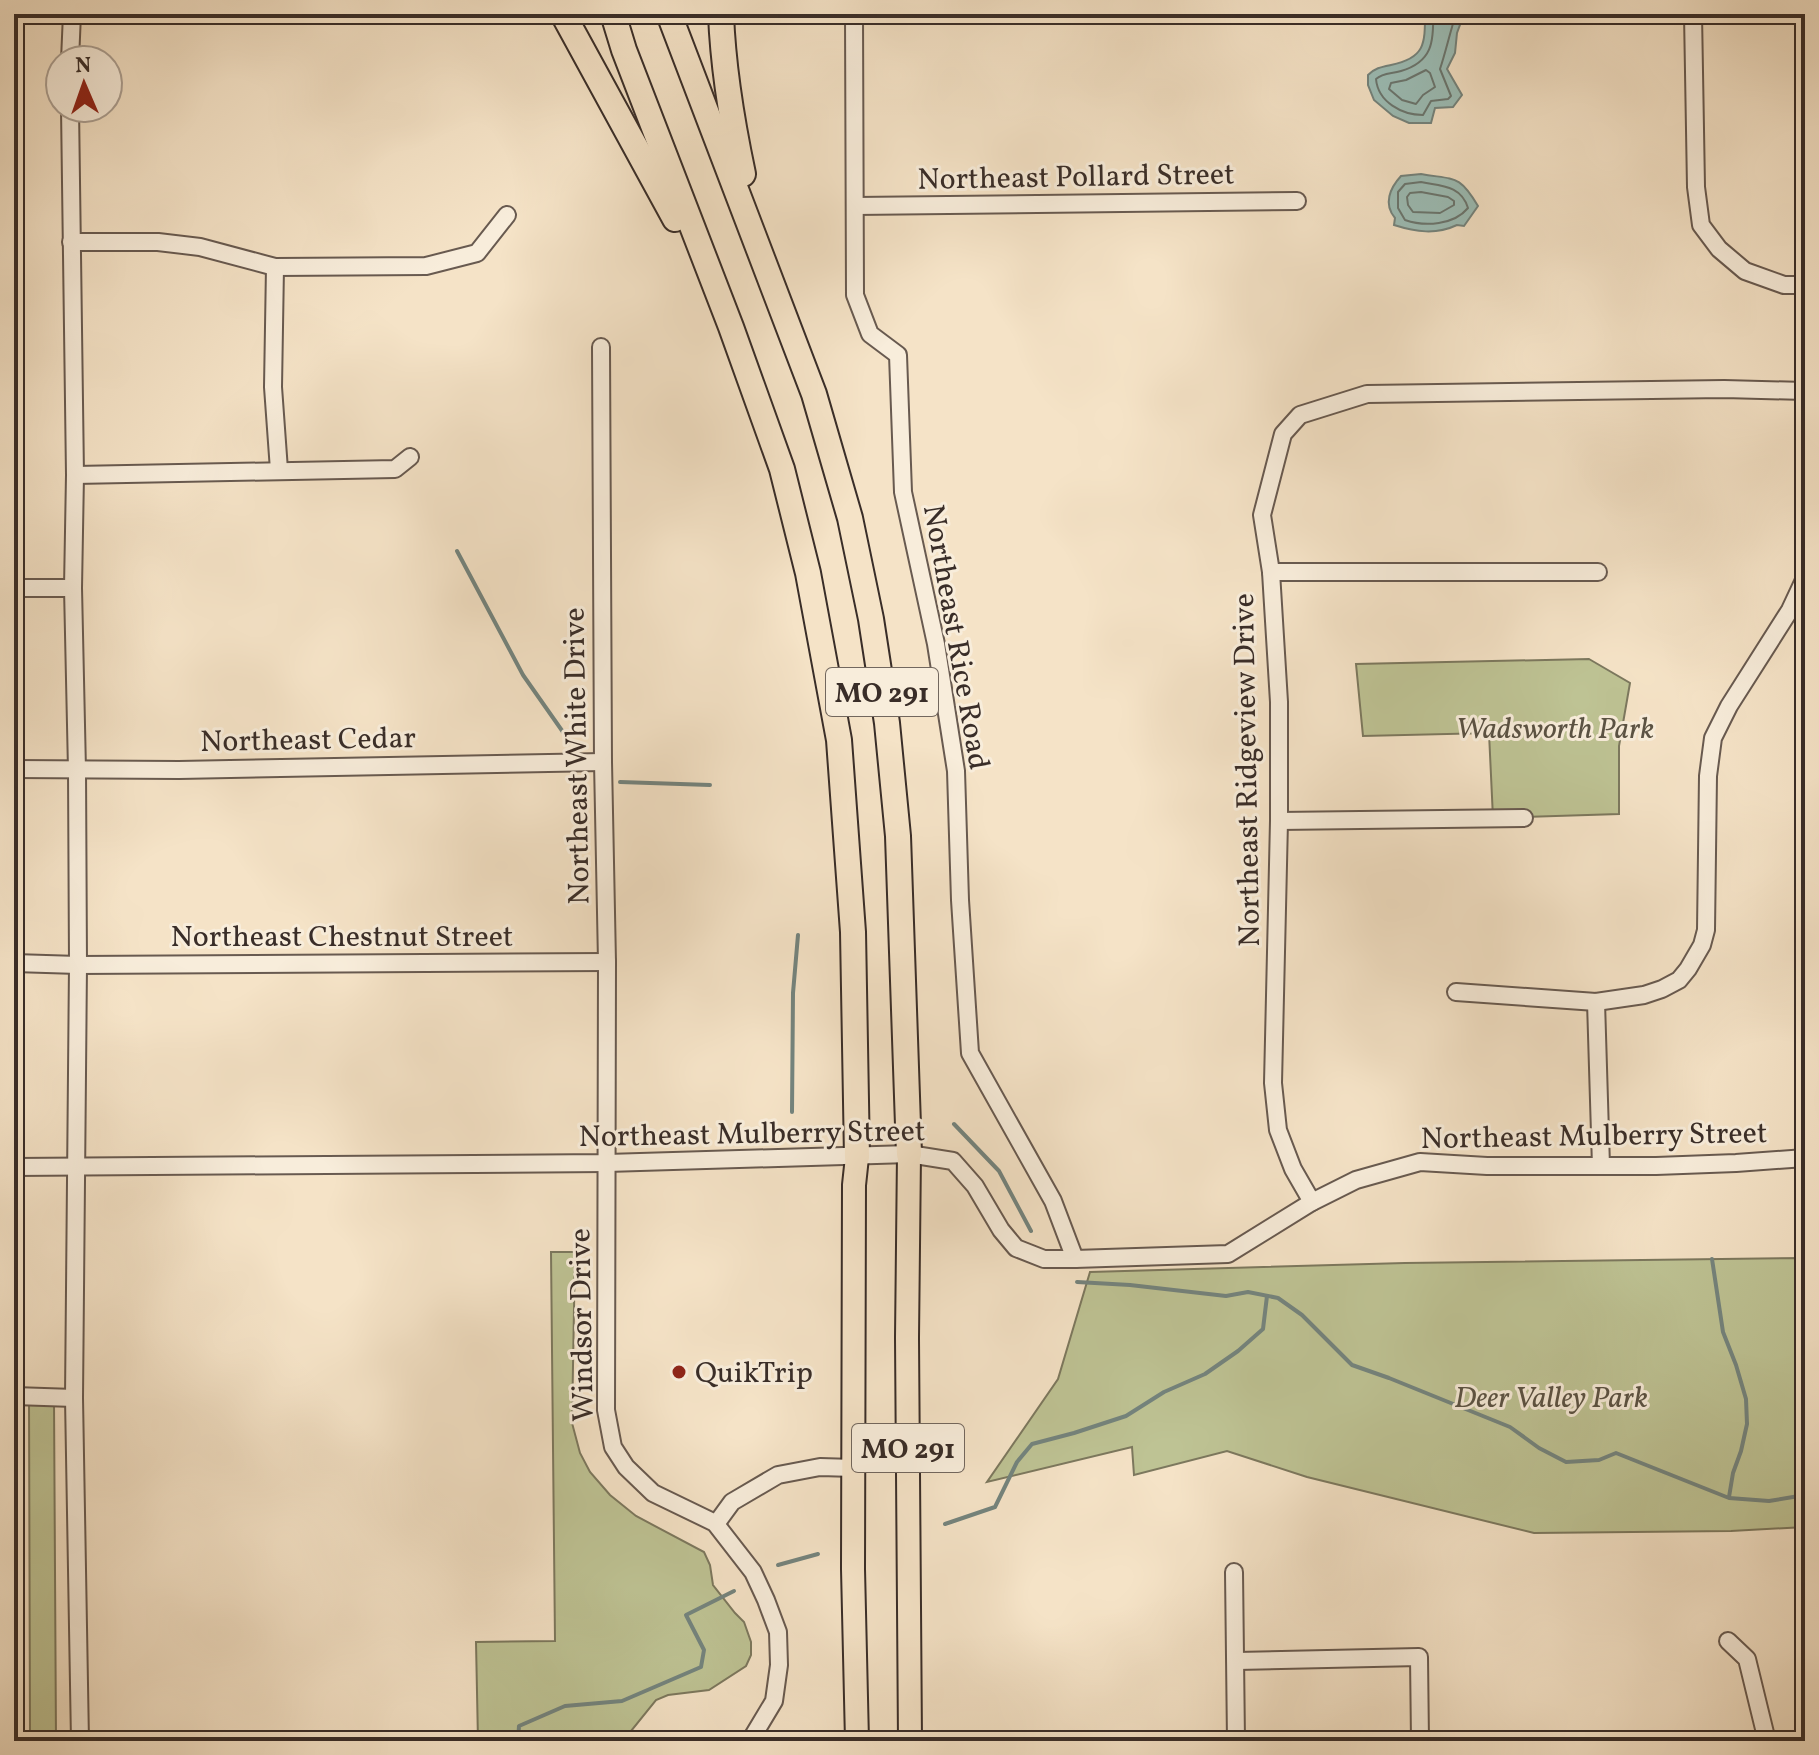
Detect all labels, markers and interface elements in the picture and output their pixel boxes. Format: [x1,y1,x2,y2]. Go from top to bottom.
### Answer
north arrow [44,44,124,124]
text: N [75,51,92,82]
street label: Northeast Pollard Street [917,154,1235,202]
street label: Northeast Rice Road [911,501,999,773]
street label: Northeast Ridgeview Drive [1224,593,1272,947]
street label: Northeast White Drive [554,607,602,905]
road number: MO 291 [826,668,938,716]
park label: Wadsworth Park [1456,709,1654,751]
street label: Northeast Cedar [200,718,416,764]
street label: Northeast Chestnut Street [171,917,513,959]
street label: Northeast Mulberry Street [578,1111,926,1159]
street label: Northeast Mulberry Street [1420,1113,1768,1161]
street label: Windsor Drive [560,1228,606,1422]
place label: QuikTrip [695,1353,813,1395]
marker: QuikTrip [670,1363,688,1381]
park label: Deer Valley Park [1454,1378,1648,1420]
road number: MO 291 [852,1424,964,1472]

